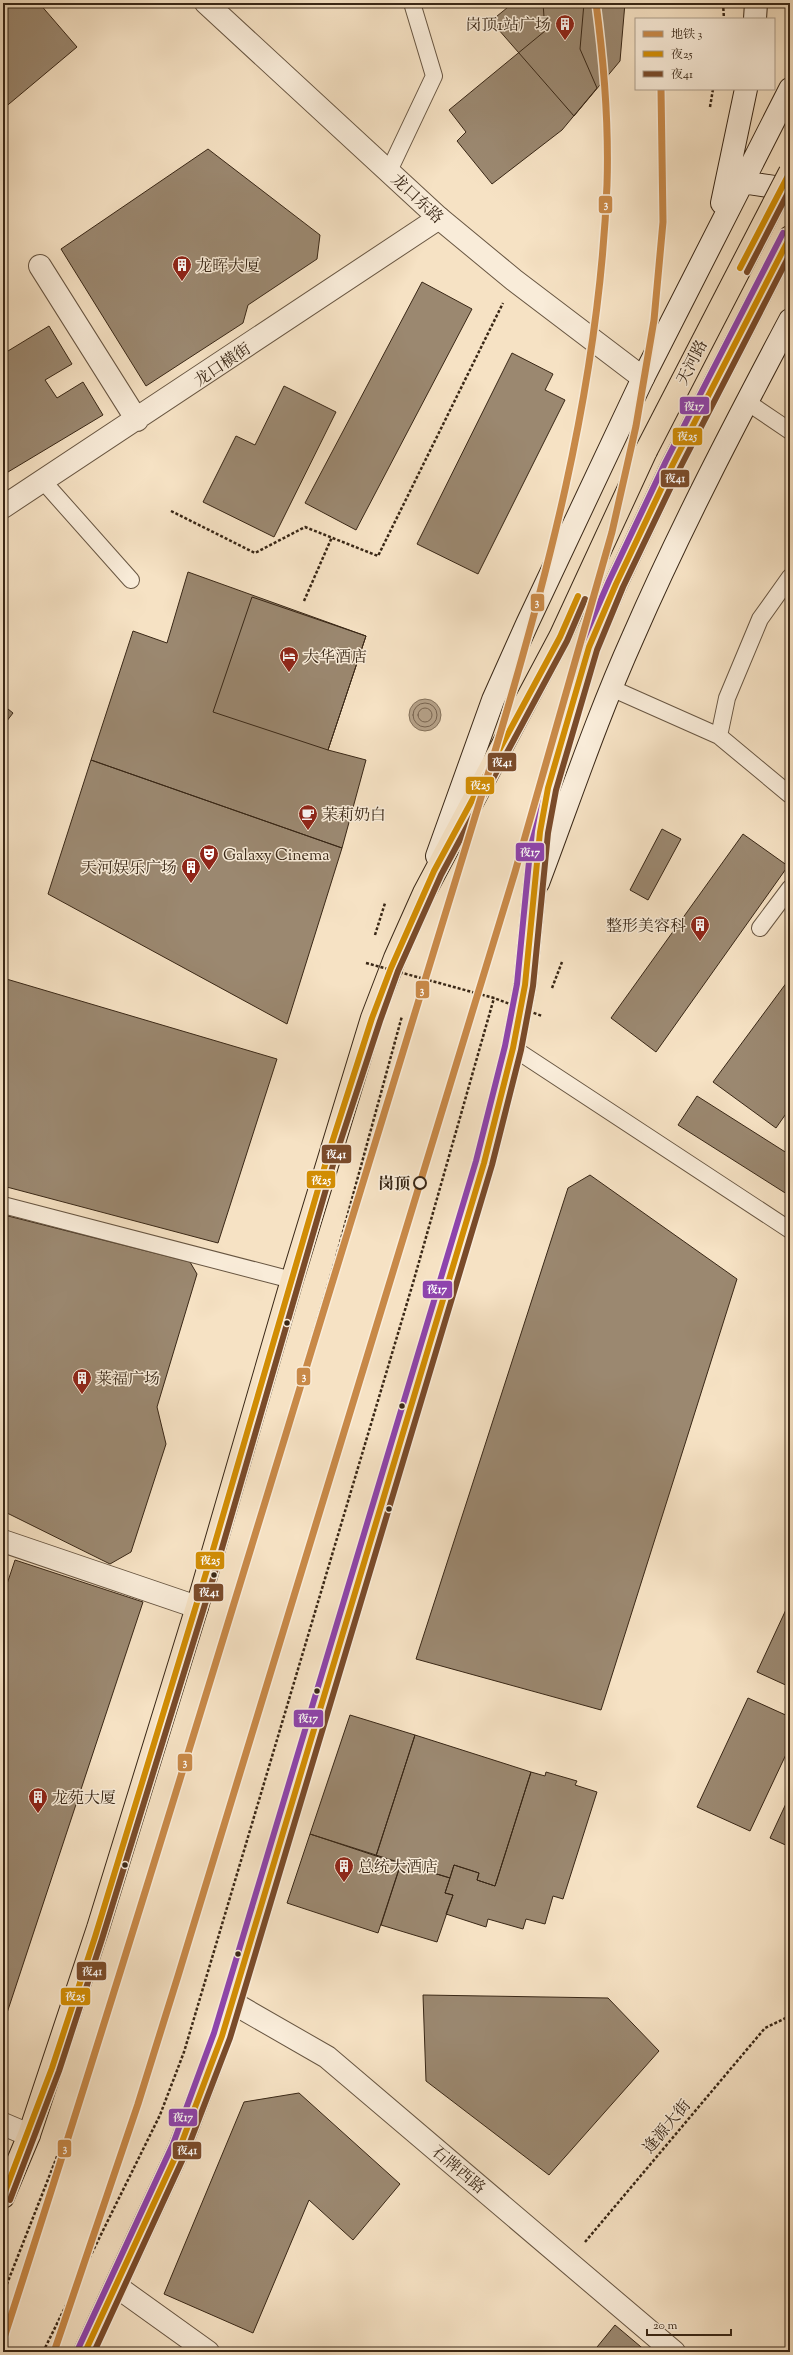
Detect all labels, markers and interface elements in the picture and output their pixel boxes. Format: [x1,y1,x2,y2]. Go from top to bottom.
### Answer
building icon: 岗顶1站广场 [554,13,576,41]
place label: 岗顶1站广场 [466,15,551,38]
legend [635,18,775,90]
text: 地铁 3 [671,26,703,44]
text: 夜25 [671,46,693,64]
text: 夜41 [671,66,693,84]
street label: 龙口东路 [385,170,448,230]
line badge: 3 [598,195,613,214]
text: 3 [604,197,609,213]
building icon: 龙晖大厦 [171,254,193,282]
place label: 龙晖大厦 [196,256,260,279]
street label: 天河路 [672,337,714,390]
street label: 龙口横街 [190,339,256,394]
line badge: 夜17 [679,396,710,415]
text: 夜17 [684,399,705,415]
line badge: 夜25 [672,427,703,446]
text: 夜25 [677,429,697,445]
line badge: 夜41 [660,469,690,488]
text: 夜41 [665,471,685,487]
line badge: 3 [530,593,545,612]
text: 3 [535,595,540,611]
hotel icon: 大华酒店 [278,645,300,673]
place label: 大华酒店 [303,647,367,670]
line badge: 夜41 [487,752,517,772]
text: 夜41 [492,755,512,771]
line badge: 夜25 [465,776,495,795]
text: 夜25 [470,778,490,794]
cafe icon: 茉莉奶白 [297,803,319,831]
place label: 茉莉奶白 [322,805,386,828]
line badge: 夜17 [515,842,545,862]
theatre icon: Galaxy Cinema [198,843,220,871]
place label: Galaxy Cinema [223,845,330,868]
text: 夜17 [520,845,541,861]
building icon: 天河娱乐广场 [180,856,202,884]
place label: 天河娱乐广场 [81,858,177,881]
building icon: 整形美容科 [689,914,711,942]
place label: 整形美容科 [606,916,686,939]
line badge: 3 [415,980,430,999]
text: 3 [420,983,425,999]
line badge: 夜41 [321,1144,352,1164]
text: 夜41 [326,1147,346,1163]
line badge: 夜25 [306,1170,336,1189]
text: 夜25 [311,1173,331,1189]
place label: 岗顶 [378,1174,410,1197]
marker: 岗顶 [413,1176,427,1190]
line badge: 夜17 [422,1280,453,1299]
text: 夜17 [427,1282,448,1298]
unlabelled marker [282,1318,292,1328]
building icon: 莱福广场 [71,1367,93,1395]
line badge: 3 [296,1367,311,1386]
place label: 莱福广场 [96,1369,160,1392]
text: 3 [302,1369,307,1385]
unlabelled marker [397,1401,407,1411]
unlabelled marker [384,1504,394,1514]
line badge: 夜25 [195,1551,225,1570]
text: 夜25 [200,1553,220,1569]
unlabelled marker [209,1570,219,1580]
line badge: 夜41 [193,1583,224,1602]
text: 夜41 [199,1585,219,1601]
unlabelled marker [312,1686,322,1696]
line badge: 夜17 [293,1709,324,1728]
text: 夜17 [298,1711,319,1727]
line badge: 3 [177,1753,193,1772]
text: 3 [183,1755,188,1771]
building icon: 龙苑大厦 [27,1786,49,1814]
place label: 龙苑大厦 [52,1788,116,1811]
building icon: 总统大酒店 [333,1855,355,1883]
place label: 总统大酒店 [358,1857,438,1880]
unlabelled marker [120,1860,130,1870]
unlabelled marker [233,1949,243,1959]
line badge: 夜41 [76,1961,107,1981]
text: 夜41 [82,1964,102,1980]
line badge: 夜25 [60,1987,91,2006]
text: 夜25 [65,1989,85,2005]
street label: 逢源大街 [639,2096,697,2160]
line badge: 夜17 [168,2108,198,2127]
text: 夜17 [173,2110,194,2126]
line badge: 3 [57,2139,72,2158]
text: 3 [63,2141,68,2157]
line badge: 夜41 [172,2141,202,2160]
street label: 石牌西路 [425,2142,489,2200]
text: 夜41 [177,2143,197,2159]
scale bar [647,2311,731,2337]
text: 20 m [653,2317,678,2335]

